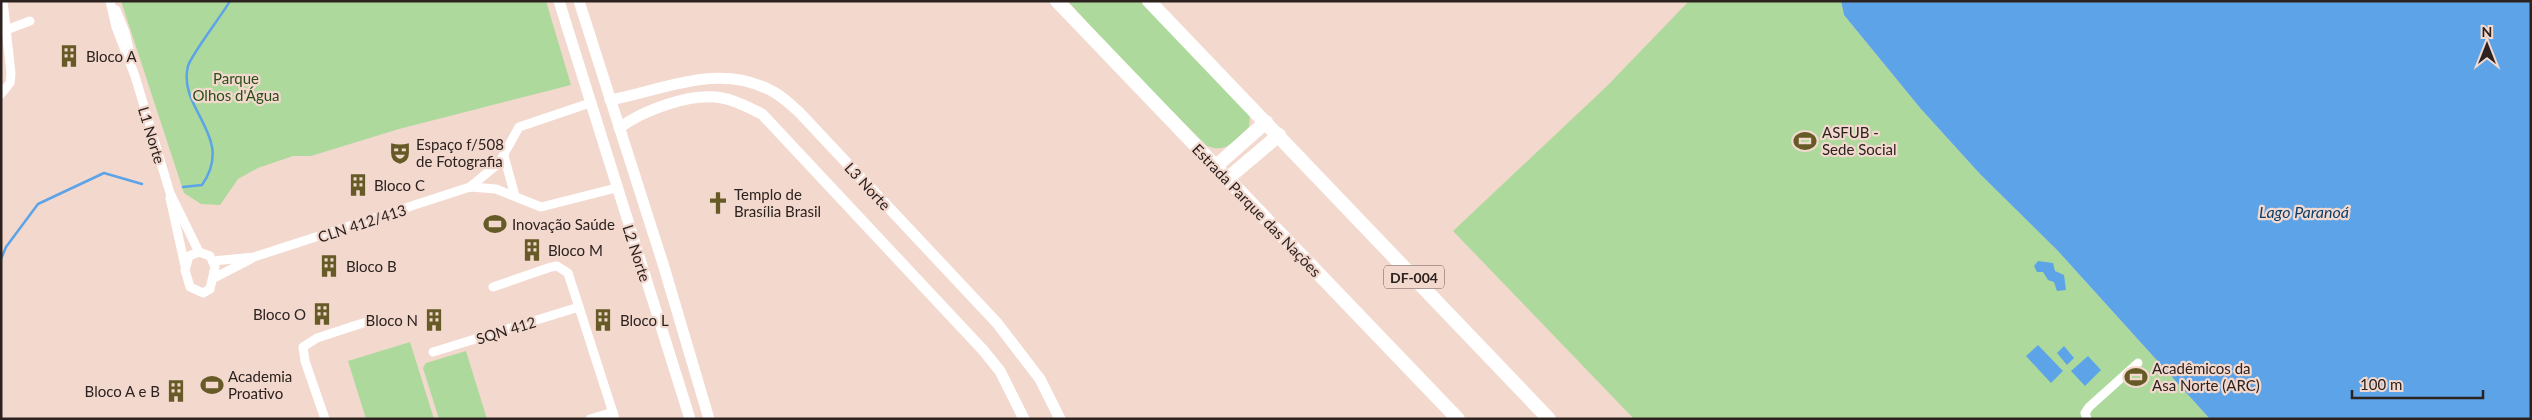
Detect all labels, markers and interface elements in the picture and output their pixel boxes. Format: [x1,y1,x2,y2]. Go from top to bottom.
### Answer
north arrow [2462,20,2512,70]
text: N [2482,23,2492,40]
building icon: Bloco A [56,43,82,69]
place label: Bloco A [86,47,137,65]
park label: Parque Olhos d'Água [193,69,280,104]
street label: L1 Norte [135,104,169,166]
place label: ASFUB - Sede Social [1822,123,1897,158]
sports icon: ASFUB - Sede Social [1792,128,1818,154]
place label: Espaço f/508 de Fotografia [416,135,504,170]
theatre icon: Espaço f/508 de Fotografia [387,140,413,166]
street label: Estrada Parque das Nações [1189,140,1325,280]
street label: L3 Norte [841,158,895,214]
building icon: Bloco C [345,172,371,198]
place label: Bloco C [374,176,425,194]
place label: Templo de Brasília Brasil [734,185,821,220]
church icon: Templo de Brasília Brasil [705,190,731,216]
street label: CLN 412/413 [315,200,409,246]
water label: Lago Paranoá [2259,202,2350,221]
sports icon: Inovação Saúde [482,211,508,237]
place label: Inovação Saúde [512,215,615,233]
street label: L2 Norte [619,222,655,284]
building icon: Bloco M [519,237,545,263]
place label: Bloco M [548,241,603,259]
building icon: Bloco B [316,253,342,279]
place label: Bloco B [346,257,397,275]
road number: DF-004 [1384,266,1444,288]
building icon: Bloco O [309,301,335,327]
place label: Bloco O [253,305,306,323]
building icon: Bloco N [421,307,447,333]
building icon: Bloco L [590,307,616,333]
place label: Bloco N [366,311,418,329]
place label: Bloco L [620,311,669,329]
street label: SQN 412 [474,312,538,348]
place label: Acadêmicos da Asa Norte (ARC) [2152,359,2260,394]
sports icon: Acadêmicos da Asa Norte (ARC) [2123,364,2149,390]
place label: Academia Proativo [228,367,292,402]
scale bar [2352,368,2483,400]
sports icon: Academia Proativo [199,372,225,398]
text: 100 m [2360,375,2402,393]
building icon: Bloco A e B [163,378,189,404]
place label: Bloco A e B [85,382,160,400]

